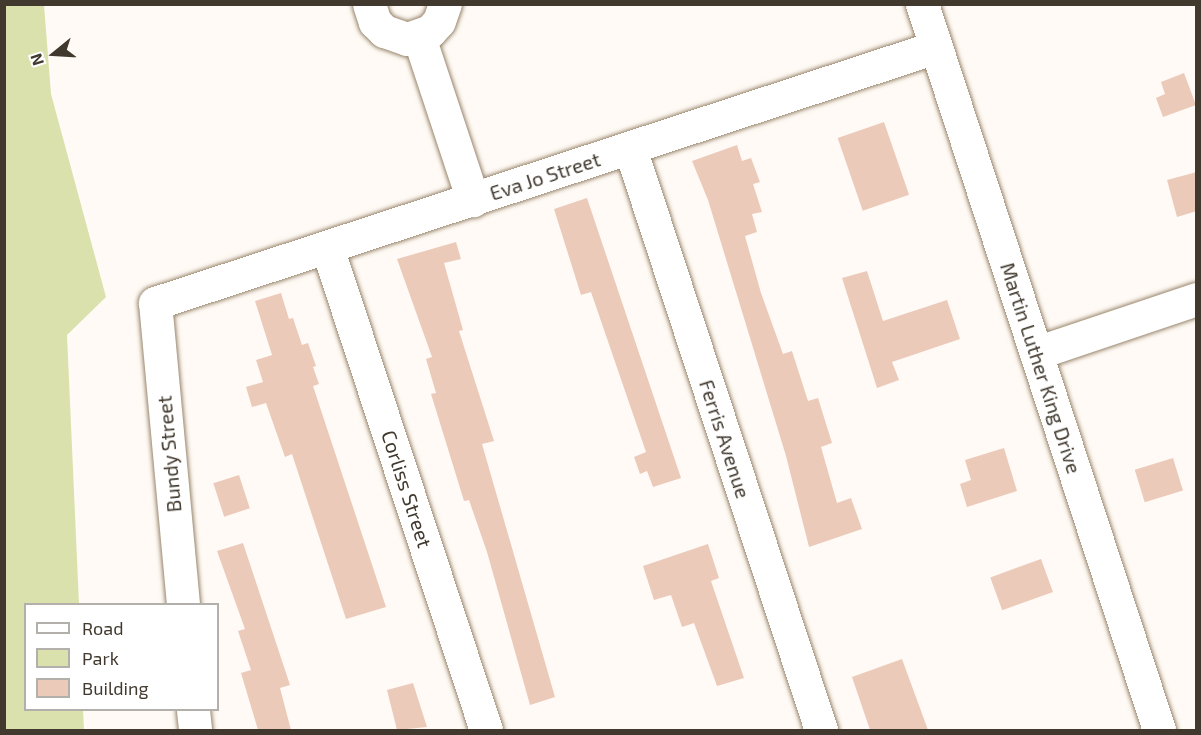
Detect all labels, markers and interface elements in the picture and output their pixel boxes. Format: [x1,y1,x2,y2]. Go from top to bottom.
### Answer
north arrow [24,24,84,84]
text: N [26,51,47,68]
street label: Eva Jo Street [486,147,604,205]
street label: Martin Luther King Drive [995,259,1087,477]
street label: Ferris Avenue [694,376,756,502]
street label: Bundy Street [152,394,186,514]
street label: Corliss Street [377,427,437,551]
legend [24,603,219,711]
text: Road [82,617,123,639]
text: Park [82,647,119,669]
text: Building [82,677,149,699]

